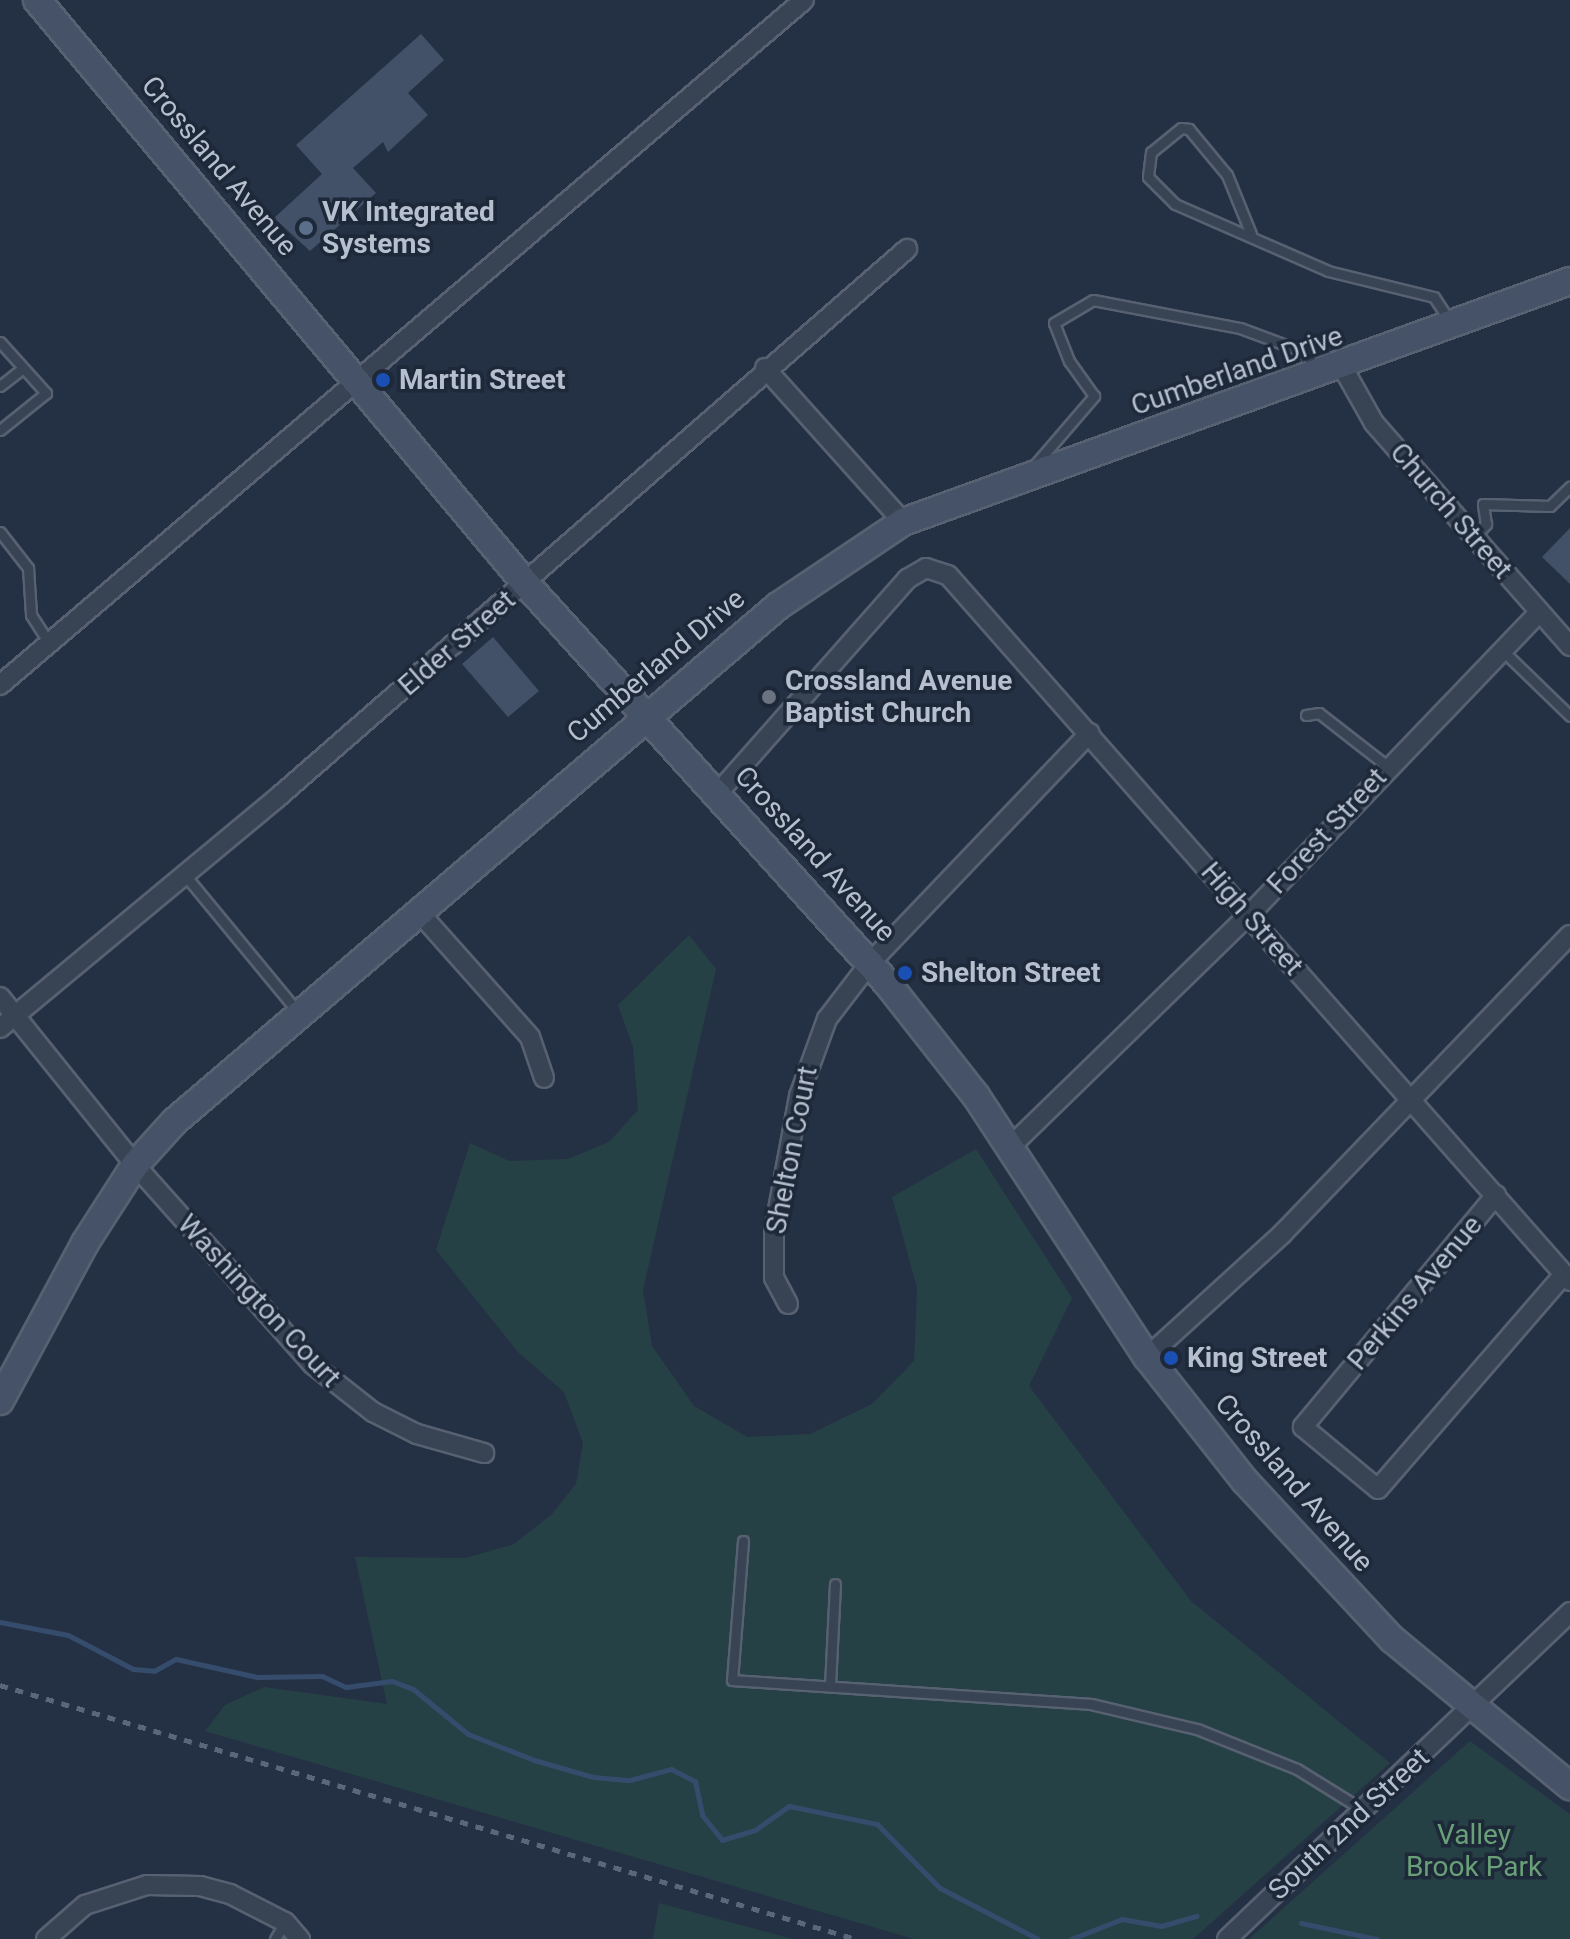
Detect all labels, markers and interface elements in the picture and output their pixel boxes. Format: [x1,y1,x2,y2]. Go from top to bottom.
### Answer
street label: Crossland Avenue [134,69,304,263]
place label: VK Integrated Systems [322,195,495,261]
marker: VK Integrated Systems [297,219,315,237]
street label: Cumberland Drive [1127,319,1347,423]
place label: Martin Street [399,363,565,397]
marker: Martin Street [374,371,392,389]
street label: Church Street [1383,436,1519,586]
street label: Cumberland Drive [560,582,752,750]
street label: Elder Street [392,583,522,703]
place label: Crossland Avenue Baptist Church [785,664,1012,730]
marker: Crossland Avenue Baptist Church [760,688,778,706]
street label: Crossland Avenue [728,759,902,949]
street label: Forest Street [1260,761,1394,901]
street label: High Street [1194,856,1310,982]
place label: Shelton Street [921,956,1100,990]
marker: Shelton Street [896,964,914,982]
street label: Shelton Court [759,1063,825,1237]
street label: Washington Court [170,1208,348,1394]
street label: Perkins Avenue [1341,1209,1489,1377]
place label: King Street [1187,1341,1327,1375]
marker: King Street [1162,1349,1180,1367]
street label: Crossland Avenue [1208,1387,1380,1579]
street label: South 2nd Street [1262,1741,1436,1907]
park label: Valley Brook Park [1406,1818,1542,1884]

